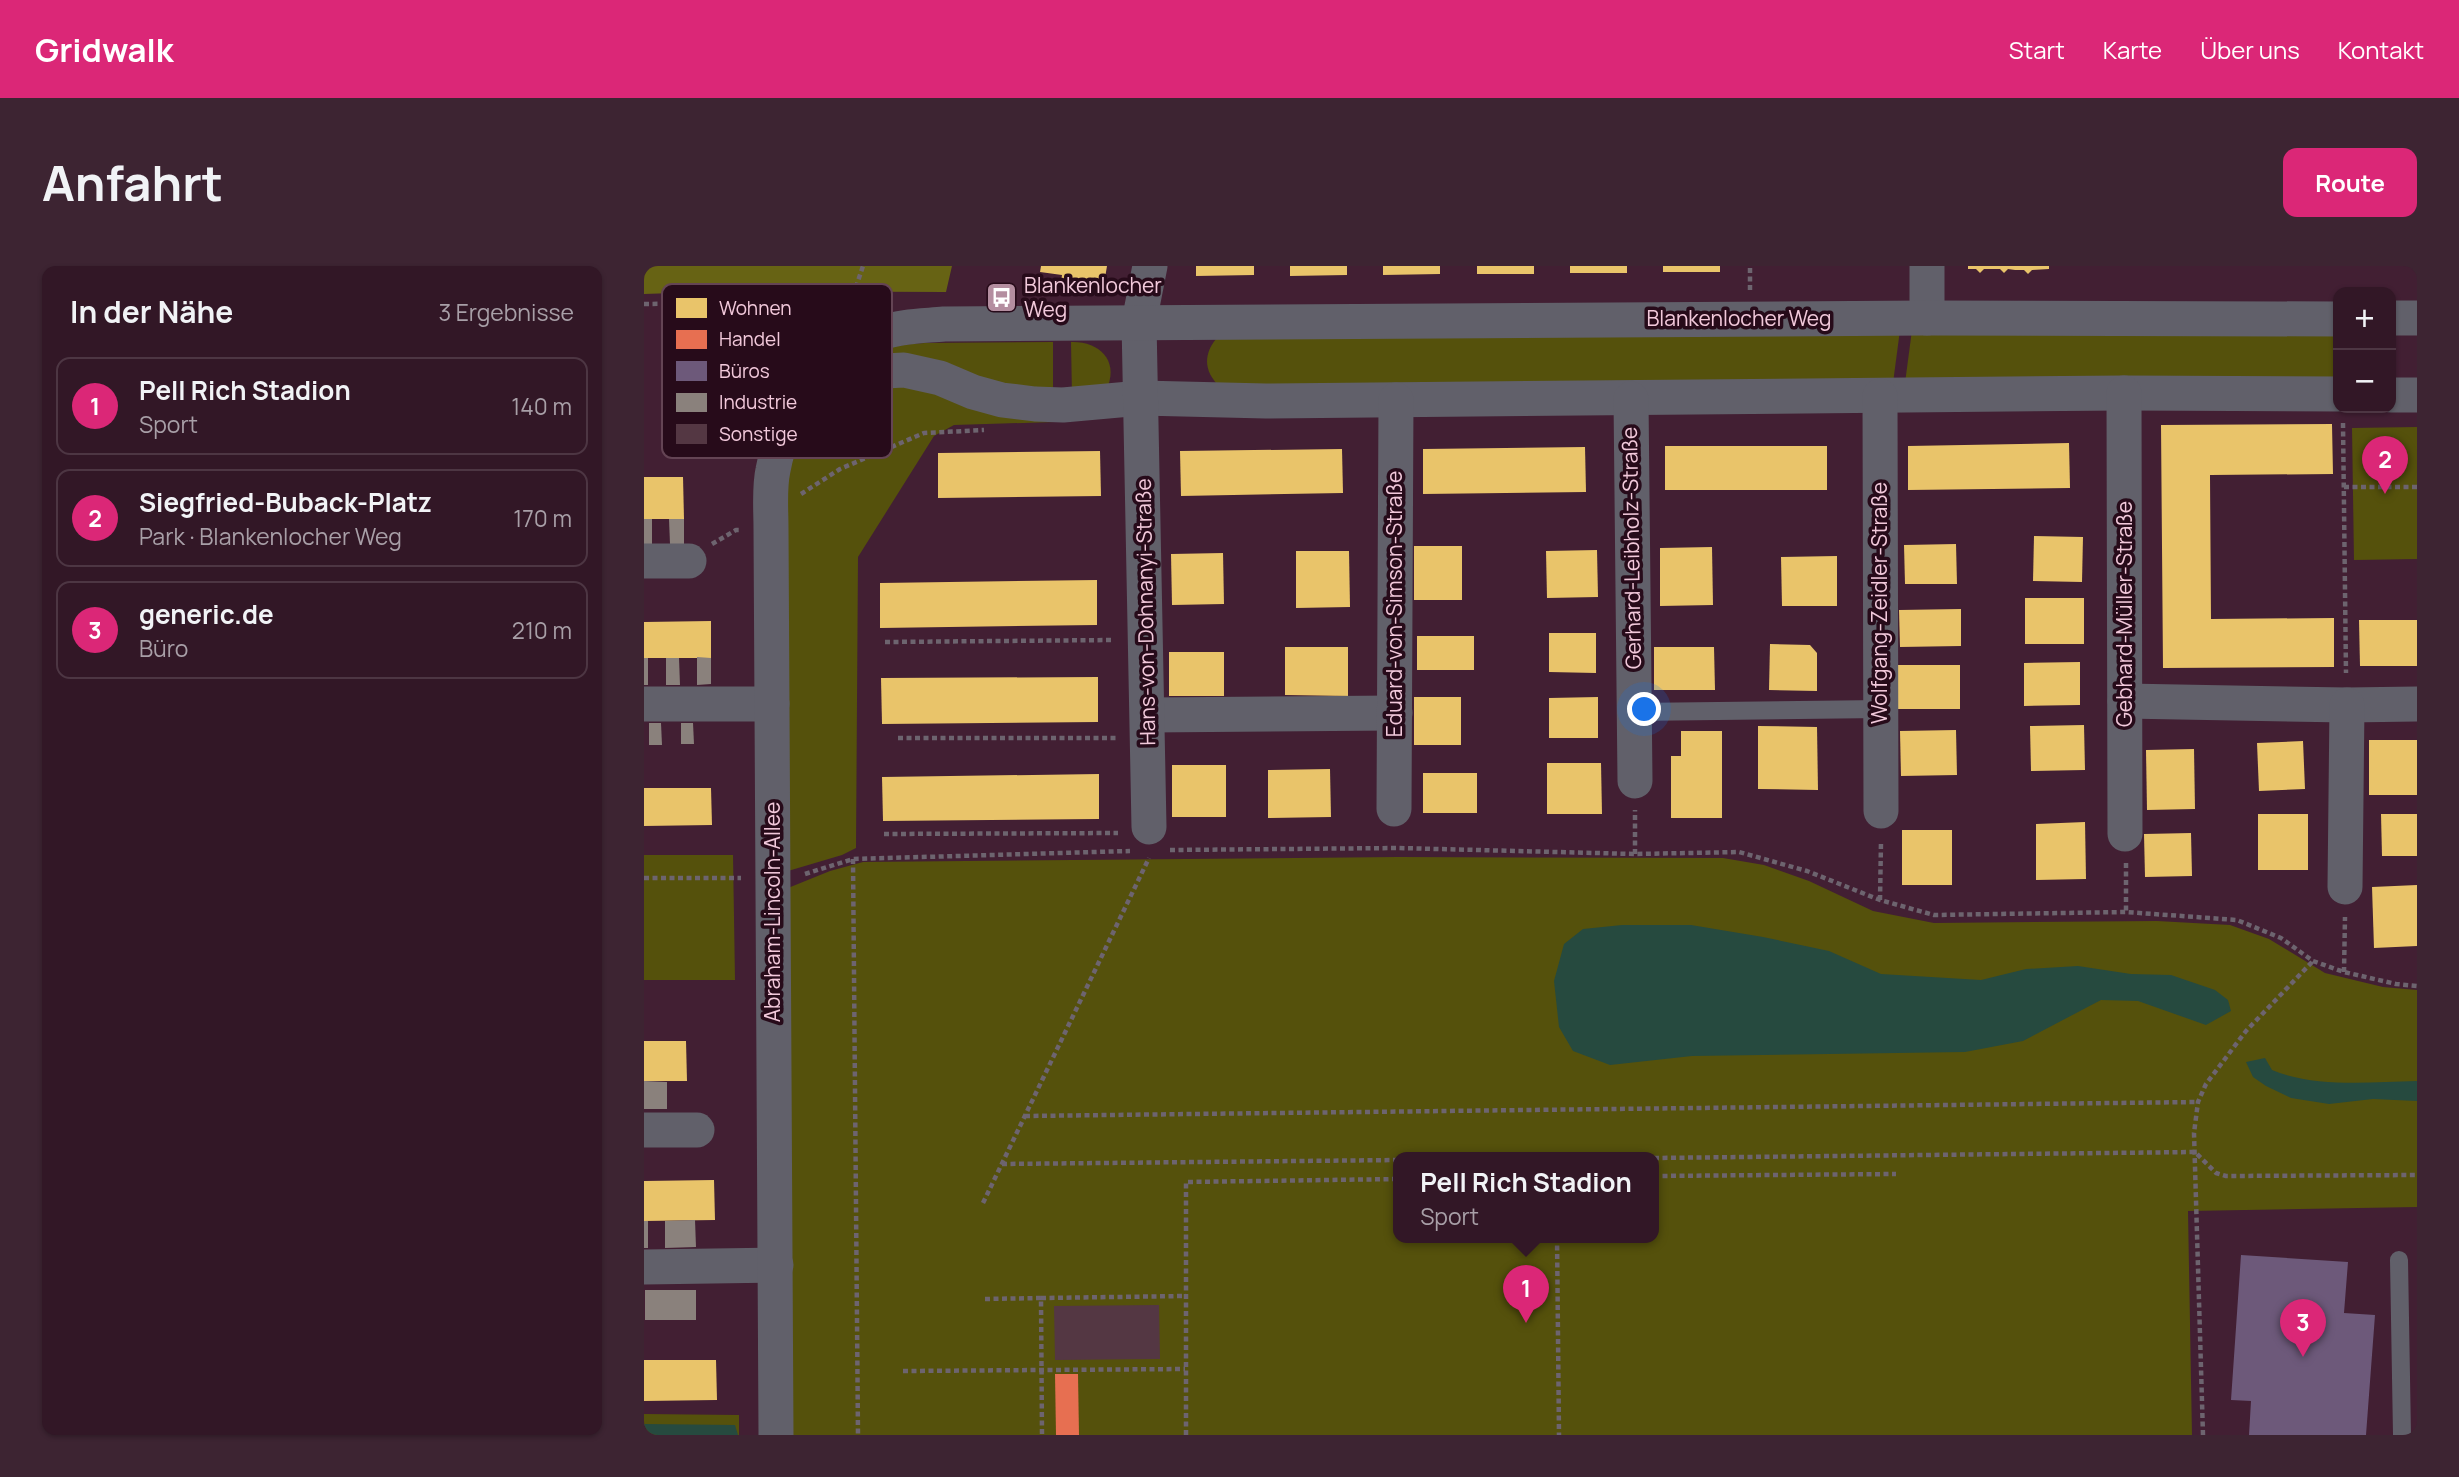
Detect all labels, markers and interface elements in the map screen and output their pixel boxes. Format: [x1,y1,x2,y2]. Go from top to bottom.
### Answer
text: Gridwalk [35,27,173,72]
text: Start [2009,33,2065,66]
text: Karte [2103,33,2162,66]
text: Über uns [2200,33,2300,66]
text: Kontakt [2338,33,2424,66]
button: Route [2283,148,2417,217]
text: Anfahrt [42,149,223,216]
place label: Blankenlocher Weg [1024,271,1162,323]
bus stop icon: Blankenlocher Weg [984,281,1018,315]
legend [662,284,892,458]
map controls [2333,287,2396,413]
button: + [2333,287,2396,350]
text: In der Nähe [70,291,233,332]
text: Wohnen [719,295,792,321]
text: 3 Ergebnisse [438,296,574,328]
street label: Blankenlocher Weg [1646,304,1832,332]
text: Handel [719,326,781,352]
button: − [2333,350,2396,413]
text: Büros [719,358,770,384]
text: Pell Rich Stadion [139,372,351,408]
text: Industrie [719,389,797,415]
text: 1 [90,390,100,422]
text: 140 m [511,390,572,422]
text: Sport [139,408,198,440]
text: Sonstige [719,421,798,447]
street label: Gerhard-Leibholz-Straße [1615,427,1647,669]
pin: 2 [2362,436,2408,494]
street label: Eduard-von-Simson-Straße [1380,471,1408,737]
street label: Hans-von-Dohnanyi-Straße [1129,478,1161,746]
street label: Wolfgang-Zeidler-Straße [1865,482,1893,724]
text: Siegfried-Buback-Platz [139,484,432,520]
street label: Gebhard-Müller-Straße [2110,501,2138,727]
text: 2 [88,502,102,534]
text: 170 m [513,502,572,534]
text: Park · Blankenlocher Weg [139,520,402,552]
text: generic.de [139,596,274,632]
text: 3 [88,614,102,646]
text: 210 m [512,614,572,646]
text: Büro [139,632,188,664]
your location [1627,692,1661,726]
street label: Abraham-Lincoln-Allee [758,802,786,1022]
popup [1393,1152,1659,1243]
text: Pell Rich Stadion [1420,1164,1632,1200]
text: Sport [1420,1200,1479,1232]
pin: 1 [1503,1265,1549,1323]
pin: 3 [2280,1299,2326,1357]

